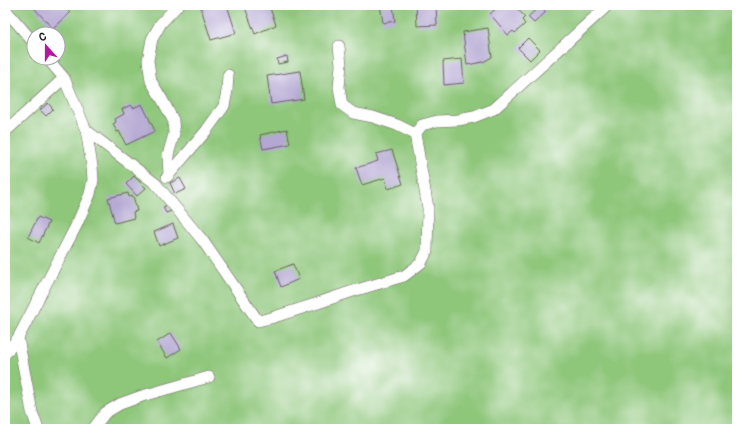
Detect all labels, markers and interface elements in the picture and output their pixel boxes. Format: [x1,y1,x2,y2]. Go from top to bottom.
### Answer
north arrow [26,26,66,66]
text: С [37,30,48,44]

